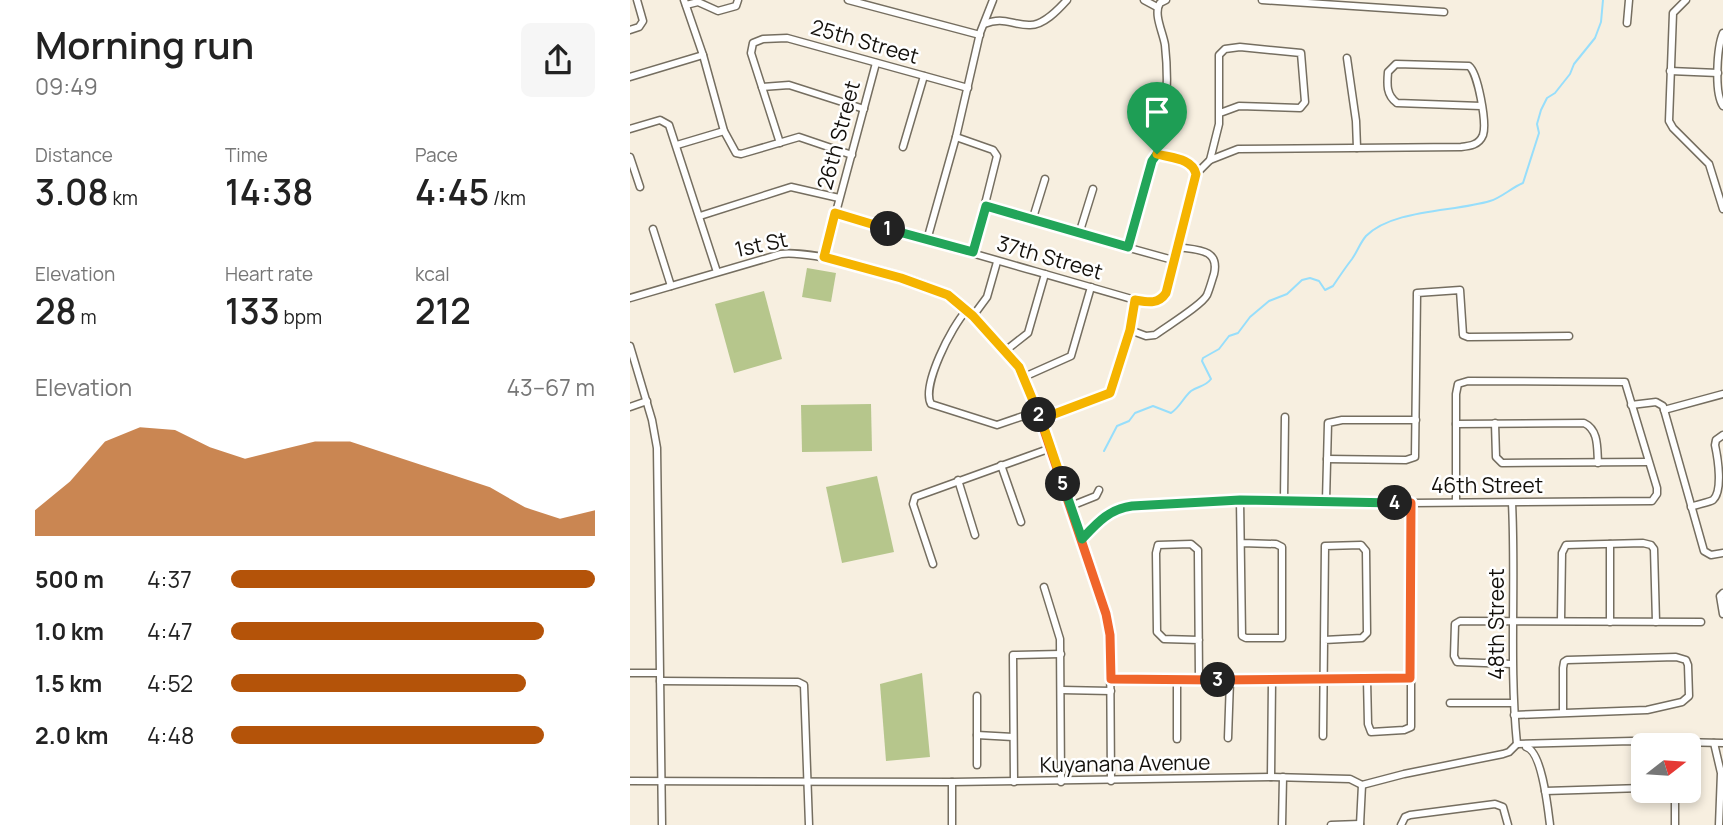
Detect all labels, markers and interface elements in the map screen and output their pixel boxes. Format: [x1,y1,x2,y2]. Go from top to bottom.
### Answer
street label: 25th Street [808,12,922,70]
text: Morning run [35,18,254,70]
button: share [521,23,595,97]
text: 09:49 [35,70,98,102]
street label: 26th Street [810,77,866,193]
pin [1127,82,1187,154]
icon: arrive [1138,93,1176,131]
text: Distance [35,142,113,168]
text: Time [225,142,268,168]
text: Pace [415,142,458,168]
text: 3.08 [35,168,109,216]
text: 14:38 [225,168,313,216]
text: 4:45 [415,168,489,216]
text: km [109,185,138,211]
text: /km [489,185,526,211]
pin: 1 [870,212,906,246]
text: 1 [883,215,892,241]
street label: 1st St [732,225,790,263]
street label: 37th Street [994,229,1106,285]
text: Elevation [35,261,115,287]
text: Heart rate [225,261,313,287]
text: kcal [415,261,450,287]
text: 28 [35,287,77,335]
text: 133 [225,287,280,335]
text: 212 [415,287,471,335]
text: m [77,304,97,330]
text: bpm [280,304,322,330]
text: Elevation [35,371,132,403]
text: 43–67 m [506,371,595,403]
pin: 2 [1022,398,1056,432]
text: 2 [1033,401,1044,427]
pin: 5 [1046,466,1080,502]
text: 5 [1057,470,1068,496]
street label: 46th Street [1431,471,1543,499]
pin: 4 [1378,486,1412,520]
text: 4 [1389,489,1400,515]
text: 500 m [35,563,104,595]
text: 4:37 [147,563,192,595]
street label: 48th Street [1482,568,1510,680]
text: 1.0 km [35,615,104,647]
text: 4:47 [147,615,193,647]
pin: 3 [1200,662,1236,698]
text: 3 [1212,666,1223,692]
text: 1.5 km [35,667,102,699]
text: 4:52 [147,667,193,699]
text: 2.0 km [35,719,108,751]
text: 4:48 [147,719,194,751]
north arrow [1631,733,1701,803]
map controls [1631,733,1701,803]
street label: Kuyanana Avenue [1039,748,1211,778]

